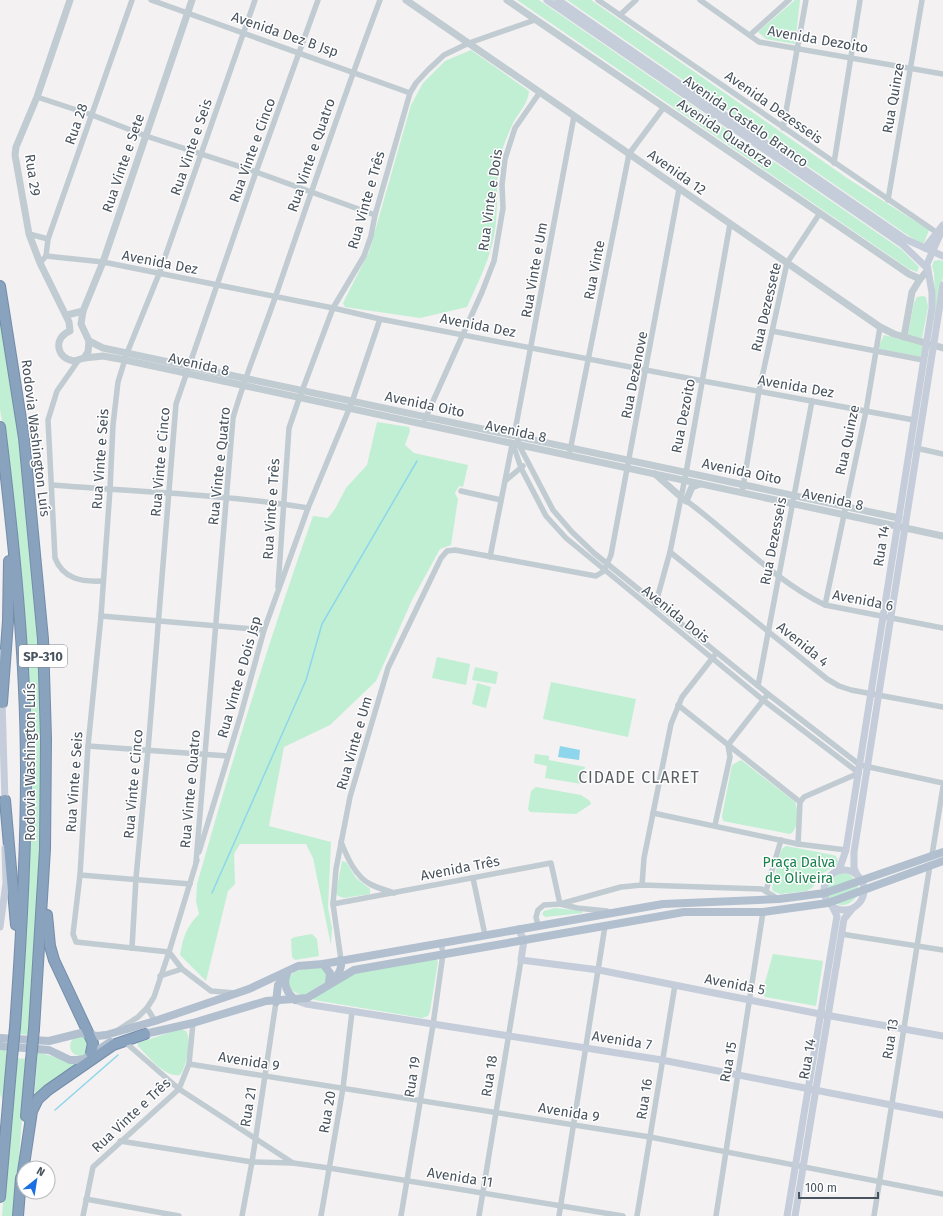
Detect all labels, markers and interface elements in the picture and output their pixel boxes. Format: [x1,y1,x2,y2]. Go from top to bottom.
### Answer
street label: Avenida Dez B Jsp [229,8,341,61]
street label: Avenida Dezoito [766,22,870,57]
street label: Rua Quinze [879,61,908,135]
street label: Avenida Dezesseis [721,67,826,148]
street label: Avenida Castelo Branco [680,72,811,171]
street label: Avenida Quatorze [674,95,776,172]
street label: Rua Vinte e Seis [167,96,216,198]
street label: Rua Vinte e Cinco [226,96,279,205]
street label: Rua Vinte e Quatro [284,96,339,214]
street label: Rua 28 [62,101,92,147]
street label: Rua Vinte e Sete [99,112,148,215]
street label: Avenida 12 [644,146,709,199]
street label: Rua Vinte e Dois [475,147,506,252]
street label: Rua Vinte e Três [344,149,389,251]
street label: Rua 29 [21,153,44,197]
street label: Rua Vinte e Um [518,221,551,319]
street label: Rua Vinte [580,239,609,301]
street label: Avenida Dez [120,247,199,278]
street label: Rua Dezessete [748,261,785,353]
street label: Avenida Dez [438,310,517,341]
street label: Rua Dezenove [618,330,651,420]
street label: Avenida 8 [167,349,231,380]
street label: Rodovia Washington Luís [17,359,54,518]
street label: Avenida Dez [757,371,835,402]
street label: Rua Dezoito [668,377,699,455]
street label: Avenida Oito [384,388,466,421]
street label: Rua Quinze [832,403,863,477]
street label: Rua Vinte e Quatro [205,406,234,526]
street label: Rua Vinte e Cinco [147,407,174,518]
street label: Rua Vinte e Seis [88,408,113,510]
street label: Avenida 8 [484,417,548,446]
street label: Avenida Oito [701,455,783,488]
street label: Rua Vinte e Três [259,457,284,560]
street label: Avenida 8 [801,485,865,514]
street label: Rua Dezesseis [757,495,790,586]
street label: Rua 14 [870,524,893,568]
street label: Avenida Dois [638,582,713,647]
street label: Avenida 6 [831,586,895,615]
street label: Rua Vinte e Dois Jsp [214,614,265,740]
street label: Avenida 4 [773,618,832,671]
road number: SP-310 [19,645,67,667]
street label: Rodovia Washington Luís [22,682,39,841]
street label: Rua Vinte e Um [333,694,376,792]
street label: Rua Vinte e Cinco [120,729,147,840]
street label: Rua Vinte e Quatro [177,729,204,849]
street label: Rua Vinte e Seis [62,731,87,833]
district label: CIDADE CLARET [578,768,700,787]
street label: Avenida Três [419,852,502,884]
park label: Praça Dalva de Oliveira [763,854,835,887]
street label: Avenida 5 [703,970,767,999]
street label: Rua 13 [879,1017,902,1061]
street label: Avenida 7 [591,1027,653,1054]
street label: Rua 14 [796,1037,820,1081]
street label: Rua 15 [717,1040,740,1084]
street label: Avenida 9 [217,1048,281,1075]
street label: Rua 18 [478,1054,501,1098]
street label: Rua 19 [401,1055,424,1099]
street label: Rua Vinte e Três [88,1074,175,1156]
street label: Rua 16 [633,1077,656,1121]
street label: Rua 21 [237,1086,260,1128]
street label: Rua 20 [315,1089,340,1135]
street label: Avenida 9 [537,1099,601,1126]
north arrow [16,1160,56,1200]
text: N [34,1164,47,1179]
street label: Avenida 11 [426,1164,494,1191]
scale bar [799,1174,878,1200]
text: 100 m [805,1181,837,1195]

